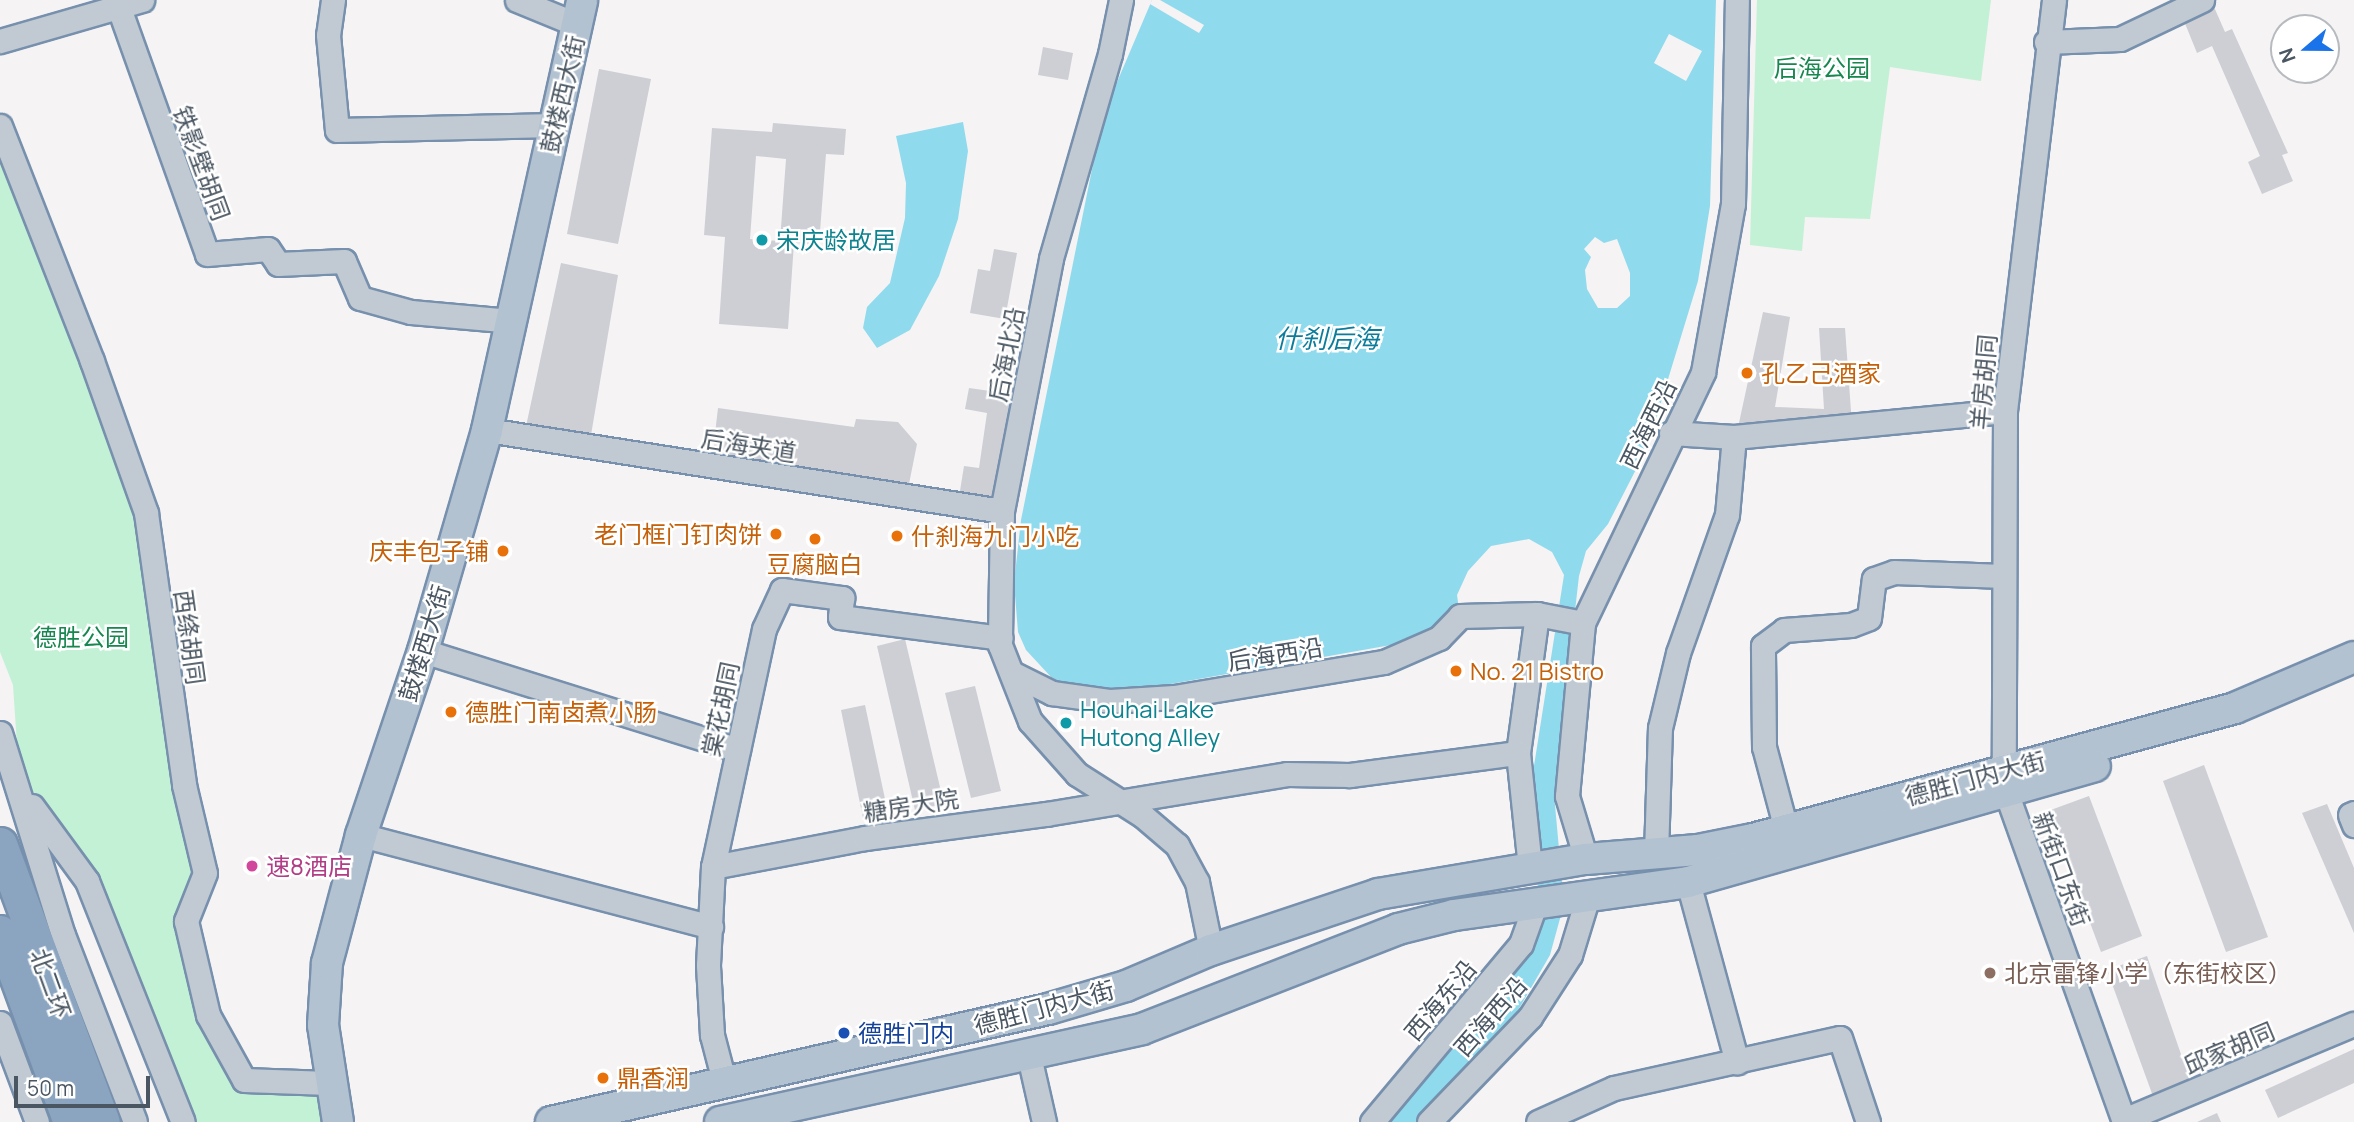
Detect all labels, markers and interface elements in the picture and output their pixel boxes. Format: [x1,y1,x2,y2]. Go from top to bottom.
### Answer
north arrow [2270,14,2340,84]
street label: 鼓楼西大街 [534,32,590,156]
text: N [2273,45,2302,66]
park label: 后海公园 [1774,54,1870,82]
street label: 铁影壁胡同 [168,102,236,224]
place label: 宋庆龄故居 [776,226,896,254]
marker: 宋庆龄故居 [754,232,770,248]
street label: 后海北沿 [983,304,1029,404]
water label: 什刹后海 [1275,323,1379,355]
street label: 羊房胡同 [1964,333,2002,431]
place label: 孔乙己酒家 [1761,359,1881,387]
marker: 孔乙己酒家 [1739,365,1755,381]
street label: 西海西沿 [1614,375,1682,473]
street label: 后海夹道 [699,423,799,467]
place label: 老门框门钉肉饼 [594,520,762,548]
place label: 什刹海九门小吃 [911,522,1079,550]
marker: 老门框门钉肉饼 [768,526,784,542]
marker: 什刹海九门小吃 [889,528,905,544]
marker: 豆腐脑白 [807,531,823,547]
place label: 庆丰包子铺 [369,537,489,565]
marker: 庆丰包子铺 [495,543,511,559]
place label: 豆腐脑白 [767,550,863,578]
street label: 鼓楼西大街 [393,581,455,705]
street label: 西绦胡同 [169,587,211,687]
park label: 德胜公园 [33,623,129,651]
street label: 后海西沿 [1225,632,1325,676]
place label: No. 21 Bistro [1470,657,1604,685]
street label: 棠花胡同 [696,659,744,759]
marker: No. 21 Bistro [1448,663,1464,679]
place label: Houhai Lake Hutong Alley [1080,695,1220,751]
place label: 德胜门南卤煮小肠 [465,698,657,726]
marker: 德胜门南卤煮小肠 [443,704,459,720]
marker: Houhai Lake Hutong Alley [1058,715,1074,731]
street label: 德胜门内大街 [1902,745,2048,811]
street label: 糖房大院 [861,783,961,827]
street label: 新街口东街 [2028,808,2096,930]
place label: 速8酒店 [266,852,352,880]
marker: 速8酒店 [244,858,260,874]
street label: 北二环 [25,944,77,1022]
street label: 西海东沿 [1398,954,1482,1046]
place label: 北京雷锋小学（东街校区） [2004,959,2292,987]
marker: 北京雷锋小学（东街校区） [1982,965,1998,981]
street label: 西海西沿 [1448,970,1532,1062]
street label: 德胜门内大街 [971,974,1117,1040]
street label: 邱家胡同 [2179,1016,2279,1080]
place label: 德胜门内 [858,1019,954,1047]
marker: 德胜门内 [836,1025,852,1041]
scale bar [18,1062,154,1106]
place label: 鼎香润 [617,1064,689,1092]
marker: 鼎香润 [595,1070,611,1086]
text: 50 m [27,1074,74,1102]

